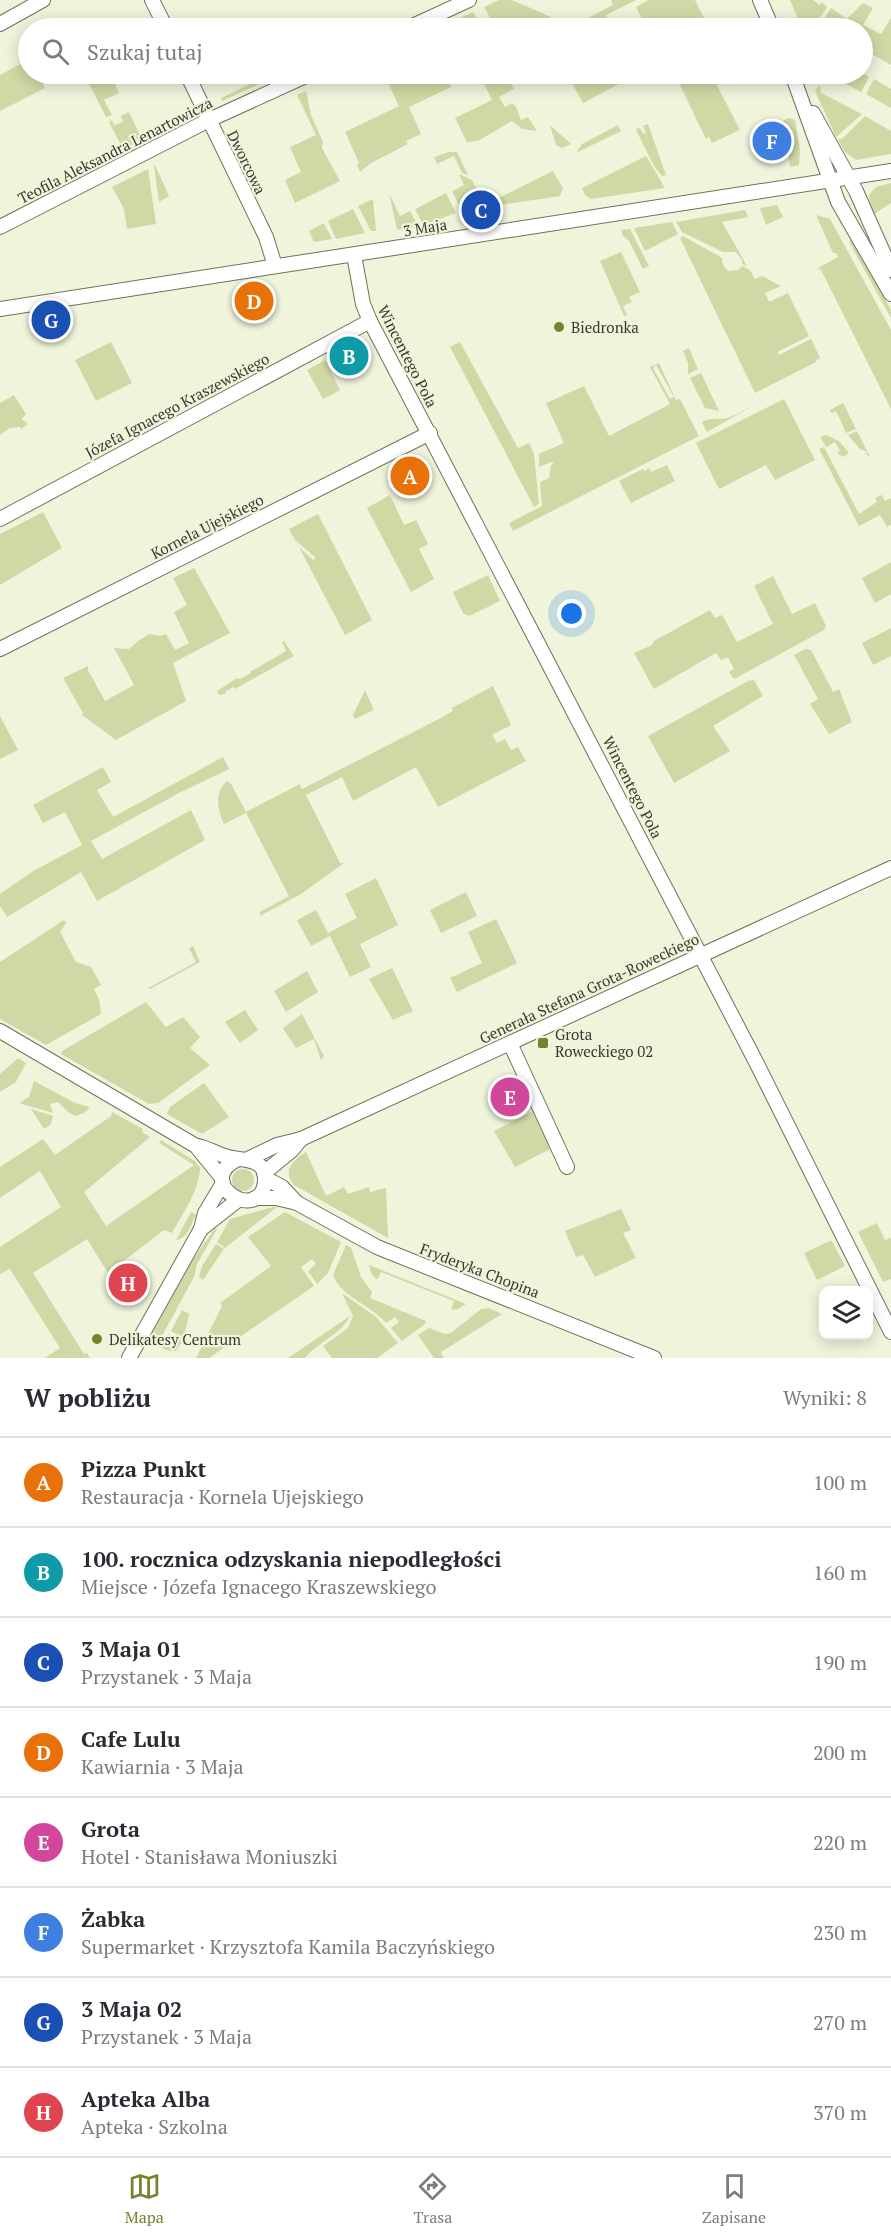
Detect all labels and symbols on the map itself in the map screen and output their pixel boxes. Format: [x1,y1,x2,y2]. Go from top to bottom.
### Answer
street label: Teofila Aleksandra Lenartowicza [14,92,216,208]
pin: F [752,118,792,164]
street label: Dworcowa [223,127,271,198]
pin: C [462,188,500,232]
street label: 3 Maja [402,214,449,240]
pin: D [234,278,274,324]
pin: G [32,298,70,342]
street label: Wincentego Pola [374,301,443,411]
place label: Biedronka [571,317,639,337]
marker: Biedronka [552,320,566,334]
pin: B [330,334,368,378]
street label: Józefa Ignacego Kraszewskiego [82,348,272,462]
pin: A [390,454,430,498]
street label: Kornela Ujejskiego [147,489,267,563]
your location [557,599,586,628]
street label: Wincentego Pola [599,732,668,842]
street label: Generała Stefana Grota-Roweckiego [476,928,702,1048]
place label: Grota Roweckiego 02 [555,1024,653,1061]
marker: Grota Roweckiego 02 [536,1036,550,1050]
pin: E [490,1074,530,1120]
street label: Fryderyka Chopina [417,1238,543,1302]
pin: H [108,1260,148,1306]
place label: Delikatesy Centrum [109,1329,241,1349]
marker: Delikatesy Centrum [90,1332,104,1346]

